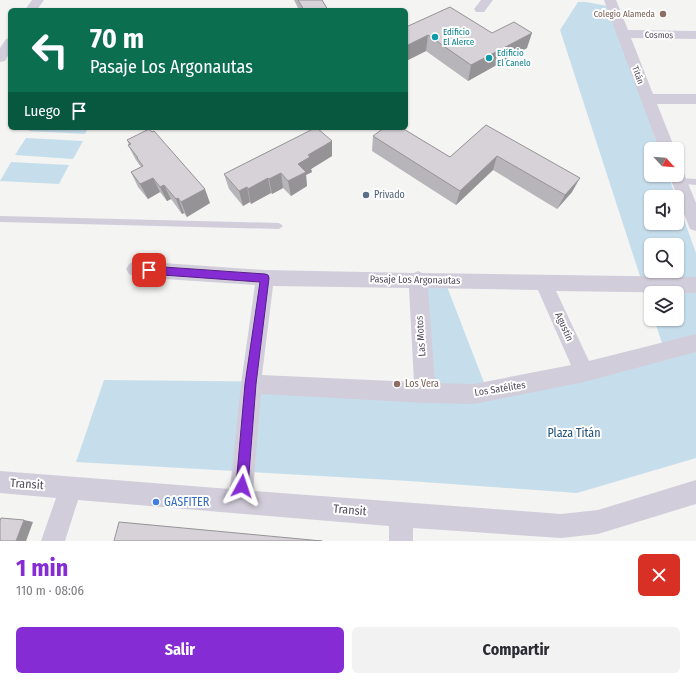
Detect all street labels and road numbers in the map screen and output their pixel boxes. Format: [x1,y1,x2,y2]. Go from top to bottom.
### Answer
street label: Cosmos [645,30,673,40]
street label: Titán [630,65,646,86]
street label: Pasaje Los Argonautas [370,273,460,287]
street label: Agustín [552,310,577,343]
street label: Las Motos [414,315,428,357]
street label: Los Satélites [474,379,526,399]
street label: Transit [10,476,44,492]
street label: Transit [333,502,367,518]

